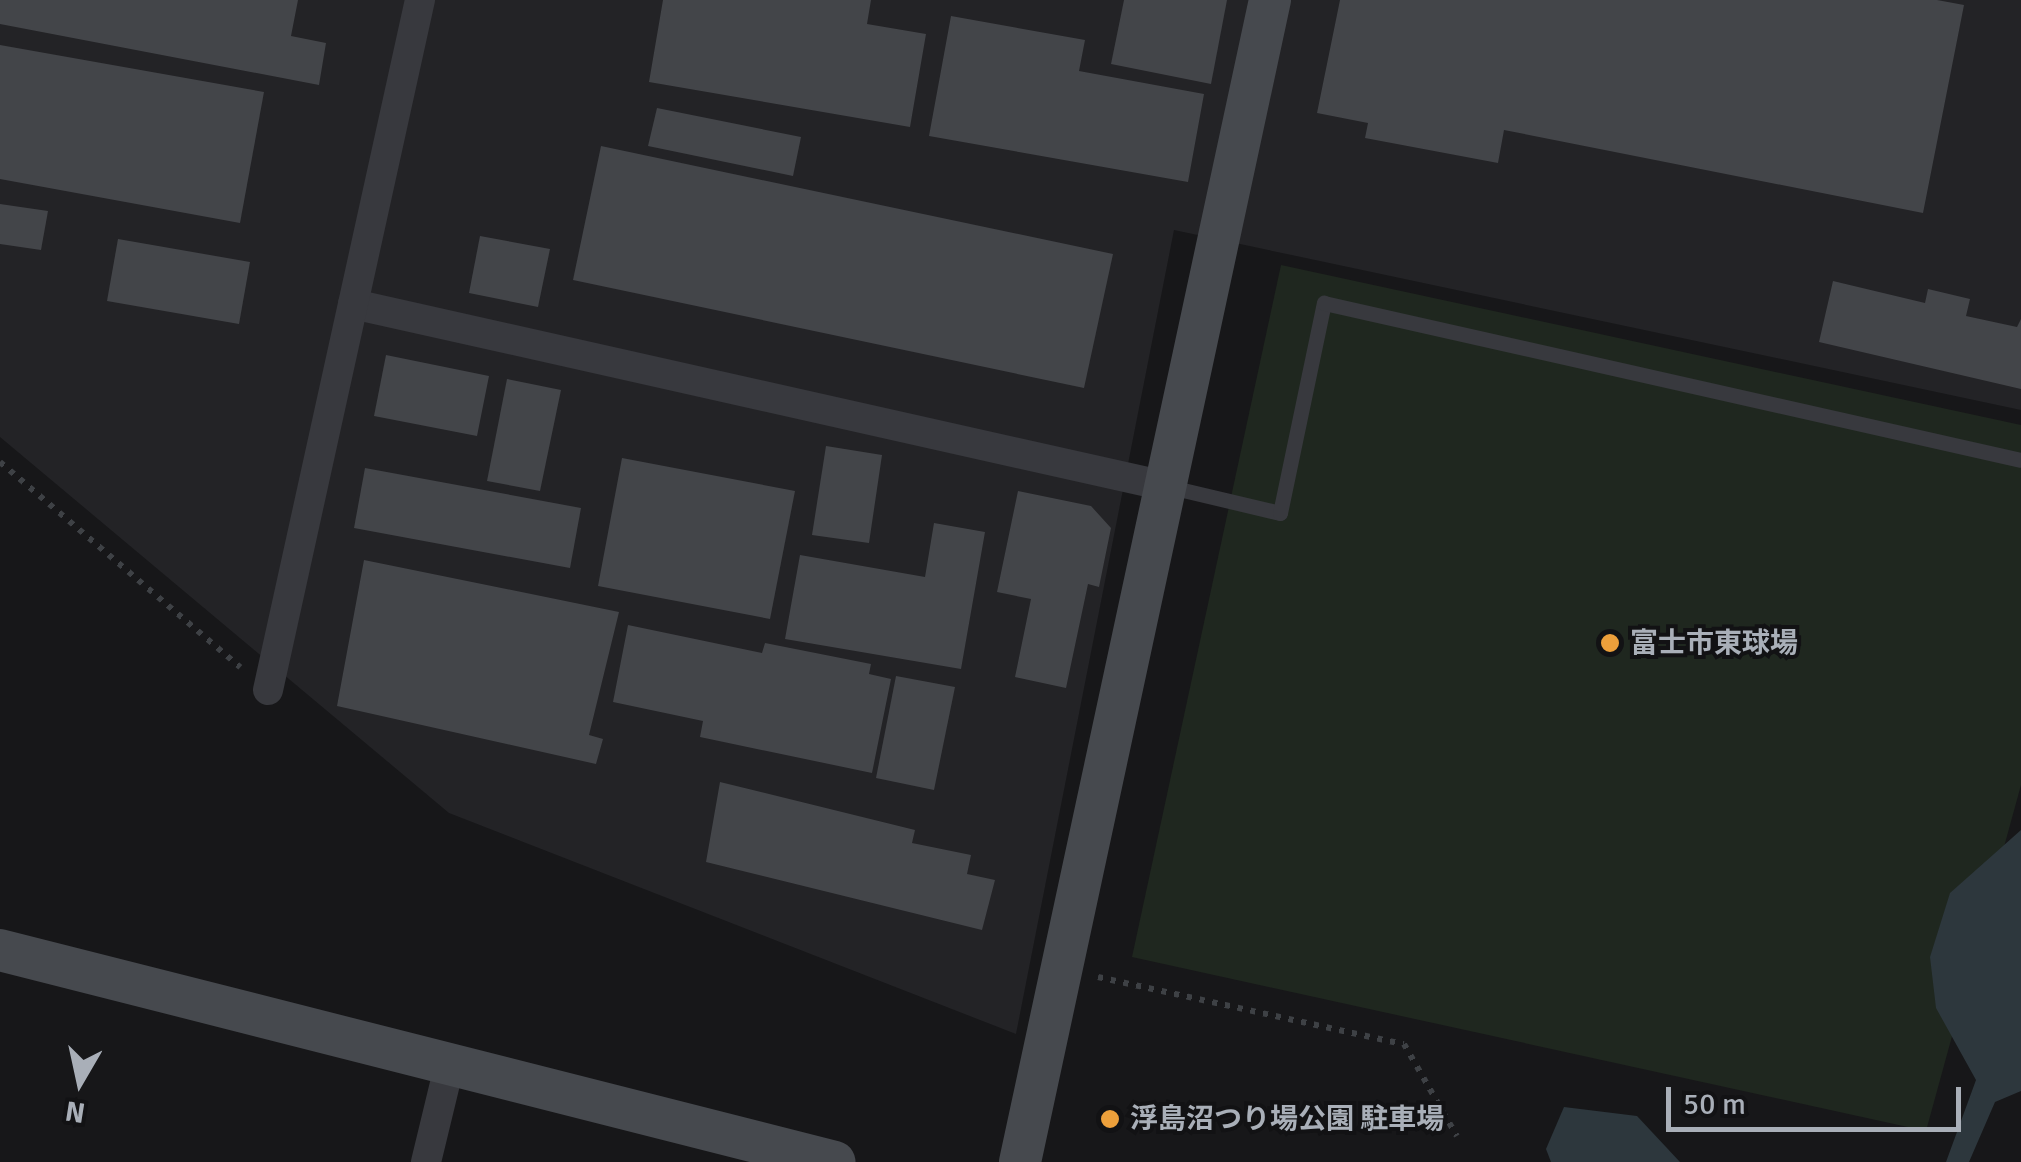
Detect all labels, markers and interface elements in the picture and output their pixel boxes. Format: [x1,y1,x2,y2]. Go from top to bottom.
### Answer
place label: 富士市東球場 [1630,626,1798,660]
marker: 富士市東球場 [1599,632,1621,654]
north arrow [30,1032,130,1132]
scale bar [1671,1067,1966,1129]
text: 50 m [1683,1086,1746,1123]
text: N [63,1093,88,1130]
place label: 浮島沼つり場公園 駐車場 [1130,1102,1444,1136]
marker: 浮島沼つり場公園 駐車場 [1099,1108,1121,1130]

